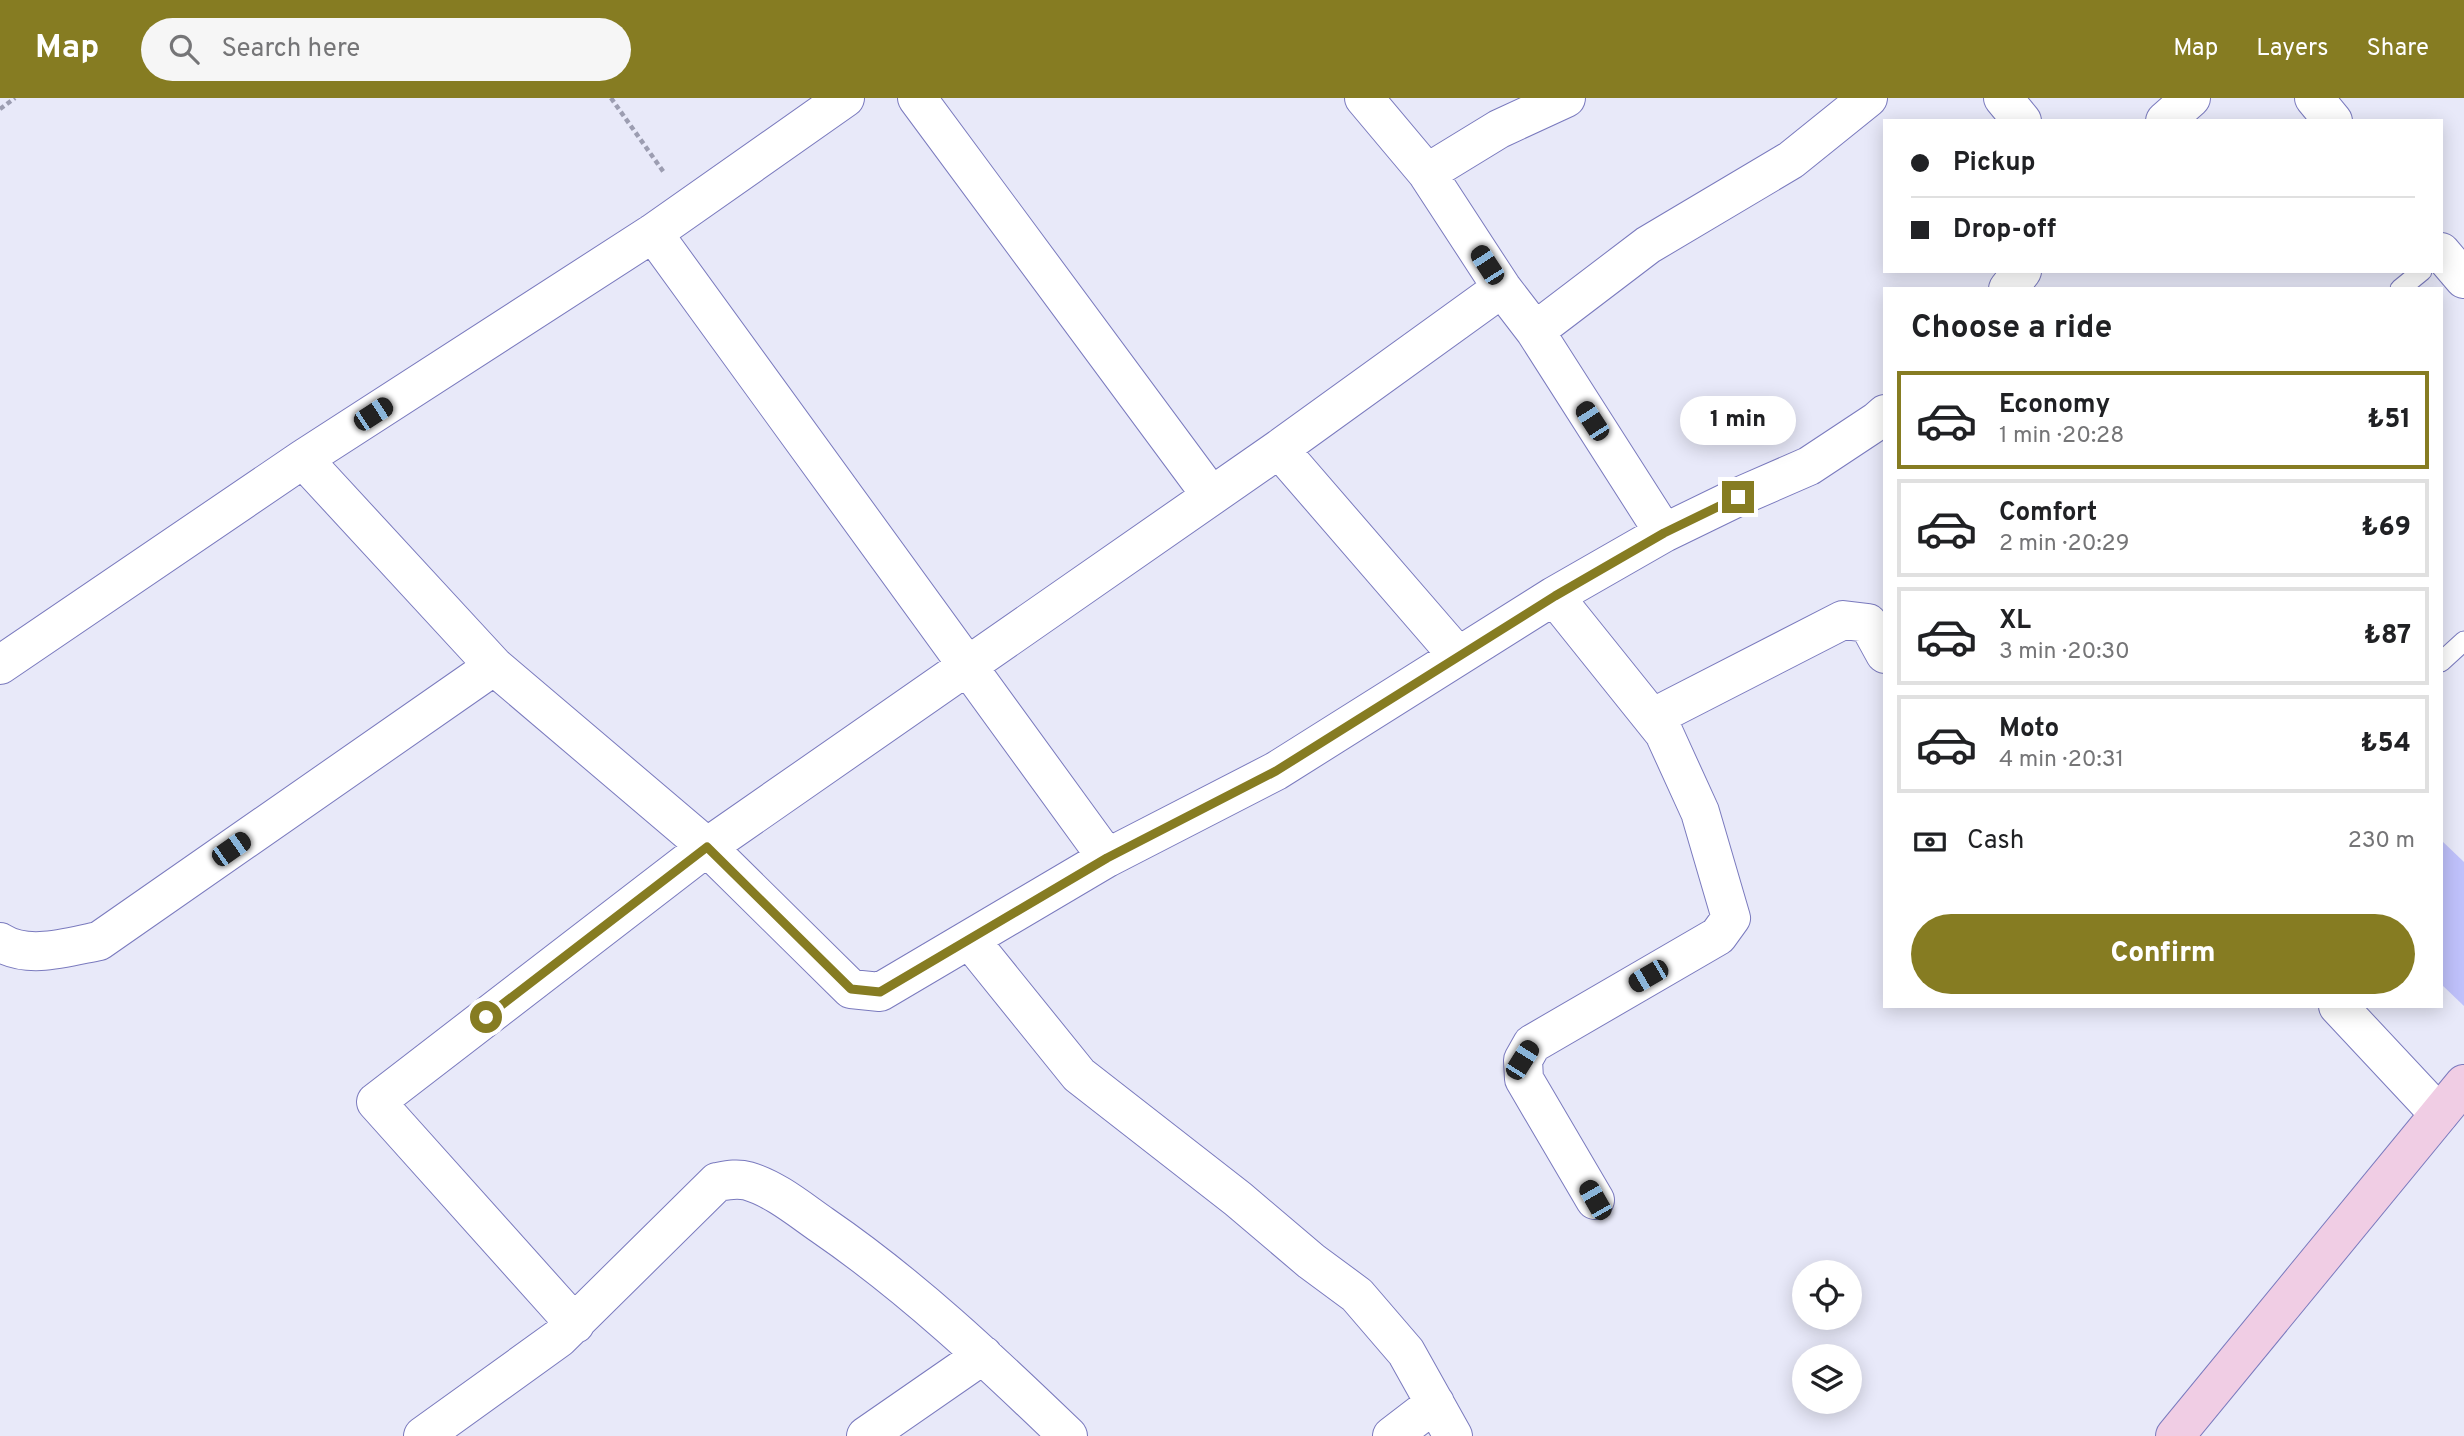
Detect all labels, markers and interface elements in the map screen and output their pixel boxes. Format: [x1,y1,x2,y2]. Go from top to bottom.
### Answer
search box [141,18,631,81]
text: Map [35,28,99,70]
icon: search [165,30,203,68]
text: Search here [221,33,360,66]
text: Map [2173,34,2218,64]
text: Layers [2256,34,2328,64]
text: Share [2366,34,2429,64]
text: Pickup [1953,147,2036,180]
text: Drop-off [1953,214,2056,247]
car [1467,242,1508,288]
text: Choose a ride [1911,309,2112,349]
icon: car [1915,389,1978,452]
text: Economy [1999,389,2110,422]
car [350,394,397,434]
callout: 1 min [1680,396,1796,444]
car [1572,398,1613,444]
text: ₺51 [2367,404,2411,437]
text: 1 min [1710,406,1766,435]
text: 1 min · 20:28 [1999,422,2124,451]
route end [1722,481,1754,513]
icon: car [1915,497,1978,560]
text: Comfort [1999,497,2097,530]
text: ₺69 [2361,512,2411,545]
text: 2 min · 20:29 [1999,530,2129,559]
icon: car [1915,605,1978,668]
text: XL [1999,605,2031,638]
text: ₺87 [2364,620,2411,653]
text: 3 min · 20:30 [1999,638,2130,667]
icon: car [1915,713,1978,776]
text: Moto [1999,713,2059,746]
text: ₺54 [2361,728,2411,761]
text: 4 min · 20:31 [1999,746,2124,775]
icon: cash [1911,823,1949,861]
text: Cash [1967,825,2024,858]
text: 230 m [2348,827,2415,856]
car [208,828,255,870]
button: Confirm [1911,914,2415,994]
car [1625,956,1672,996]
route start [470,1001,502,1033]
car [1502,1037,1543,1083]
car [1576,1177,1615,1223]
map controls [1792,1260,1862,1414]
button: locate [1792,1260,1862,1330]
button: layers [1792,1344,1862,1414]

